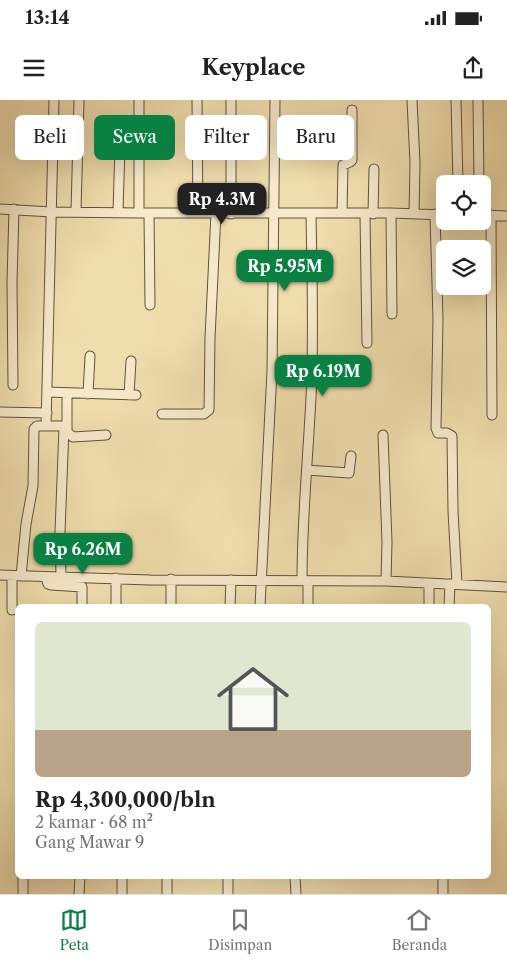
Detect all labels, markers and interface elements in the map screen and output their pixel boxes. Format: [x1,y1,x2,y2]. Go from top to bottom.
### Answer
text: 13:14 [25,6,70,29]
icon: menu [20,54,48,82]
text: Keyplace [202,54,305,81]
icon: share [459,54,487,82]
chip: Beli [15,115,84,160]
chip: Sewa [94,115,175,160]
chip: Filter [185,115,267,160]
chip: Baru [277,115,354,160]
map controls [436,175,491,295]
button: locate [436,175,491,230]
pin: Rp 4.3M [176,182,268,225]
text: Rp 4.3M [189,189,255,209]
button: layers [436,240,491,295]
pin: Rp 5.95M [233,250,337,292]
text: Rp 5.95M [247,256,323,276]
pin: Rp 6.19M [271,354,375,397]
text: Rp 6.19M [286,361,360,381]
pin: Rp 6.26M [31,532,135,575]
text: Rp 6.26M [44,539,122,559]
icon: home [208,654,298,744]
text: Rp 4,300,000/bln [35,787,216,812]
text: 2 kamar · 68 m² [35,812,153,832]
text: Gang Mawar 9 [35,832,144,852]
tab: Peta [60,906,89,954]
tab: Disimpan [208,906,272,954]
tab: Beranda [392,906,447,954]

